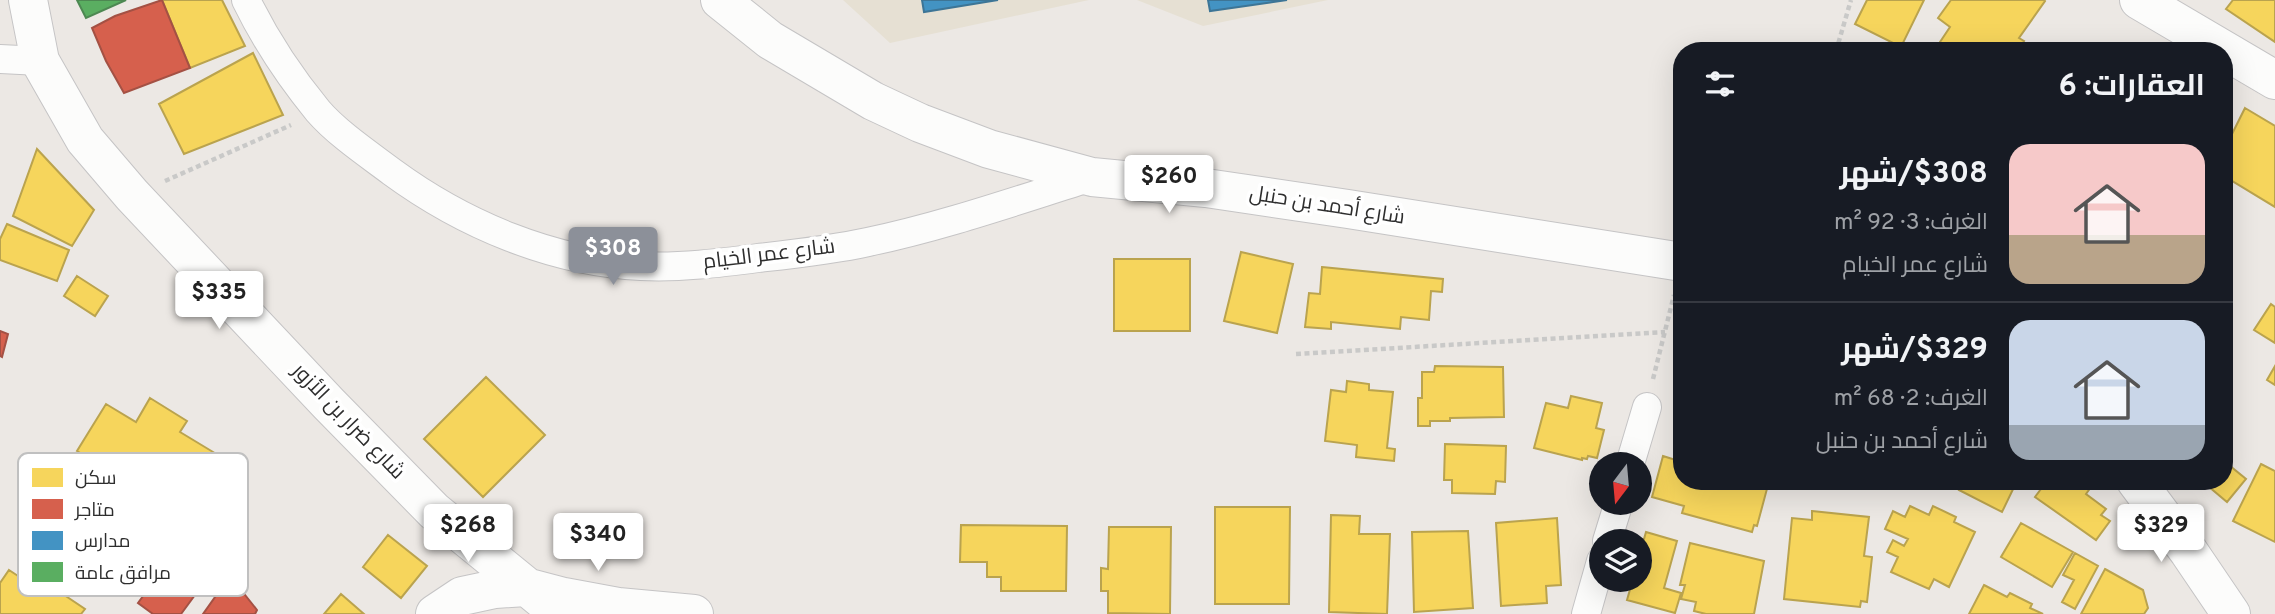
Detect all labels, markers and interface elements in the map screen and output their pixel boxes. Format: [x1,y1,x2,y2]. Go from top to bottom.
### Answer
icon: filters [1701,65,1739,103]
text: العقارات: 6 [2059,69,2205,106]
pin: $260 [1128,156,1210,215]
text: $308/شهر [1839,156,1988,193]
text: $260 [1140,163,1198,192]
icon: home [2065,172,2149,256]
street label: شارع أحمد بن حنبل [1247,179,1407,232]
text: الغرف: 3 · 92 m² [1834,209,1988,238]
pin: $308 [572,228,654,287]
street label: شارع عمر الخيام [701,233,837,277]
text: $308 [585,235,641,264]
text: شارع عمر الخيام [1842,252,1988,281]
pin: $335 [178,272,260,331]
text: $335 [191,279,247,308]
text: $329/شهر [1841,332,1988,369]
icon: home [2065,348,2149,432]
street label: شارع ضرار بن الأزور [285,357,410,486]
text: الغرف: 2 · 68 m² [1834,385,1988,414]
text: شارع أحمد بن حنبل [1816,428,1988,457]
north arrow [1589,452,1652,514]
map controls [1589,452,1652,592]
legend [18,453,248,596]
text: سكن [75,467,117,491]
text: متاجر [74,499,115,523]
pin: $268 [427,504,509,564]
pin: $329 [2120,504,2202,564]
text: $268 [440,512,496,541]
text: $329 [2133,512,2189,541]
pin: $340 [557,514,639,573]
text: $340 [569,521,627,550]
button: layers [1589,529,1652,592]
text: مدارس [75,530,130,554]
text: مرافق عامة [75,562,171,586]

